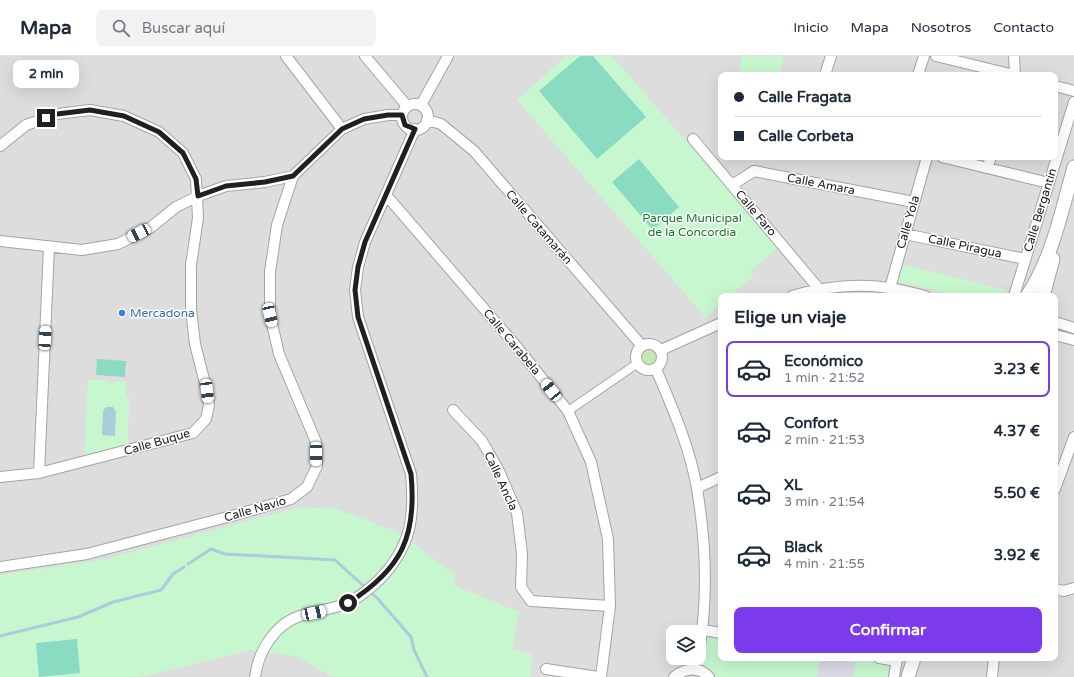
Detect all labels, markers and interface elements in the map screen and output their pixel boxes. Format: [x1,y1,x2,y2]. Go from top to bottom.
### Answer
search box [96,10,376,46]
text: Mapa [20,17,72,39]
icon: search [110,17,132,39]
text: Buscar aquí [142,19,225,37]
text: Inicio [793,19,829,36]
text: Mapa [851,19,889,36]
text: Nosotros [911,19,971,36]
text: Contacto [993,19,1054,36]
callout: 2 min [13,60,79,88]
text: 2 min [29,66,63,82]
text: Calle Fragata [758,88,851,106]
route end [37,109,55,127]
text: Calle Corbeta [758,127,854,145]
street label: Calle Bergantín [1021,166,1059,254]
street label: Calle Amara [786,171,856,197]
street label: Calle Catamarán [503,187,575,267]
street label: Calle Faro [733,187,779,239]
street label: Calle Yola [894,194,922,250]
park label: Parque Municipal de la Concordia [642,211,742,239]
car [126,222,152,244]
street label: Calle Piragua [927,231,1003,261]
car [261,302,279,328]
place label: Mercadona [130,306,195,320]
street label: Calle Carabela [480,306,544,378]
text: Elige un viaje [734,306,846,328]
marker: Mercadona [117,308,127,318]
car [38,326,52,350]
icon: car [736,351,772,387]
text: Económico [784,352,863,370]
text: 3.23 € [994,360,1040,378]
text: 1 min · 21:52 [784,370,865,386]
car [539,377,563,403]
car [200,378,214,404]
icon: car [736,413,772,449]
text: Confort [784,414,838,432]
text: 4.37 € [994,422,1040,440]
street label: Calle Buque [122,426,192,458]
text: 2 min · 21:53 [784,432,865,448]
car [310,442,322,466]
street label: Calle Ancla [481,449,521,513]
icon: car [736,475,772,511]
text: XL [784,476,803,494]
text: 5.50 € [994,484,1040,502]
street label: Calle Navío [222,493,288,525]
text: 3 min · 21:54 [784,494,865,510]
icon: car [736,537,772,573]
text: Black [784,538,823,556]
text: 3.92 € [994,546,1040,564]
text: 4 min · 21:55 [784,556,865,572]
route start [339,594,357,612]
car [301,605,327,621]
button: Confirmar [734,607,1042,653]
map controls [666,625,706,665]
button: layers [666,625,706,665]

